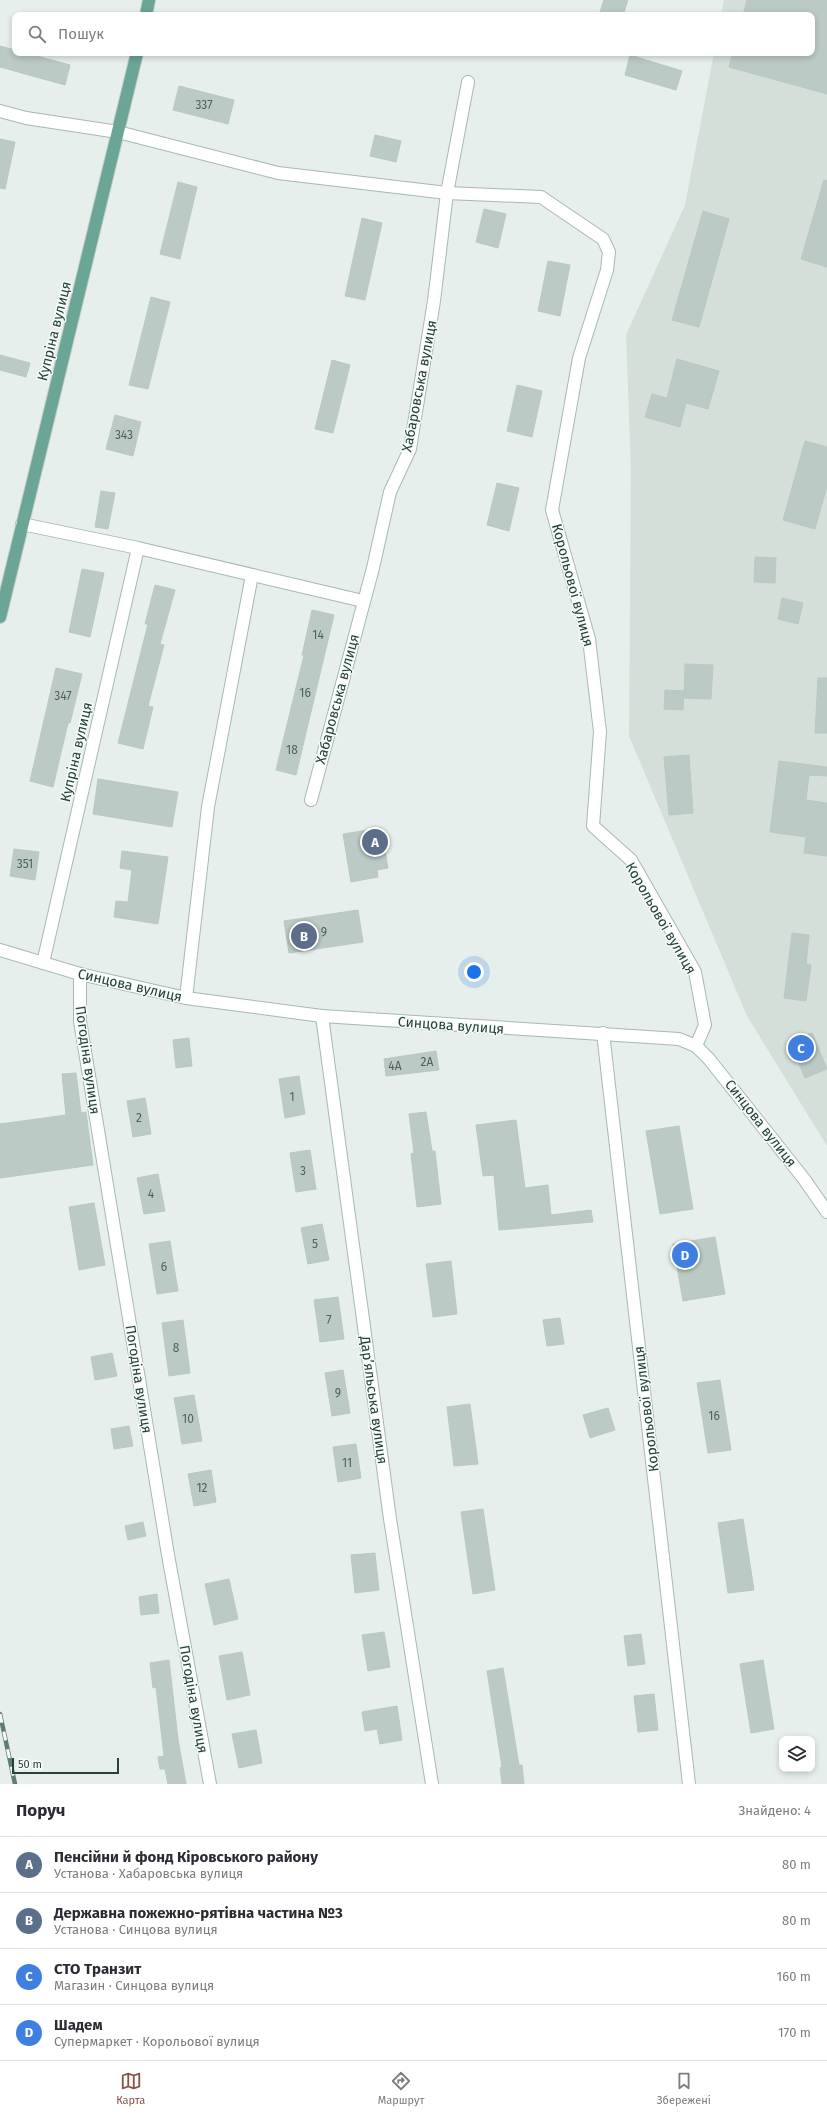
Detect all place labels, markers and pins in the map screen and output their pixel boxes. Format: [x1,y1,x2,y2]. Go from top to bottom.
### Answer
pin: A [362,827,388,857]
pin: B [291,921,317,951]
pin: C [788,1033,814,1063]
pin: D [672,1240,698,1270]

